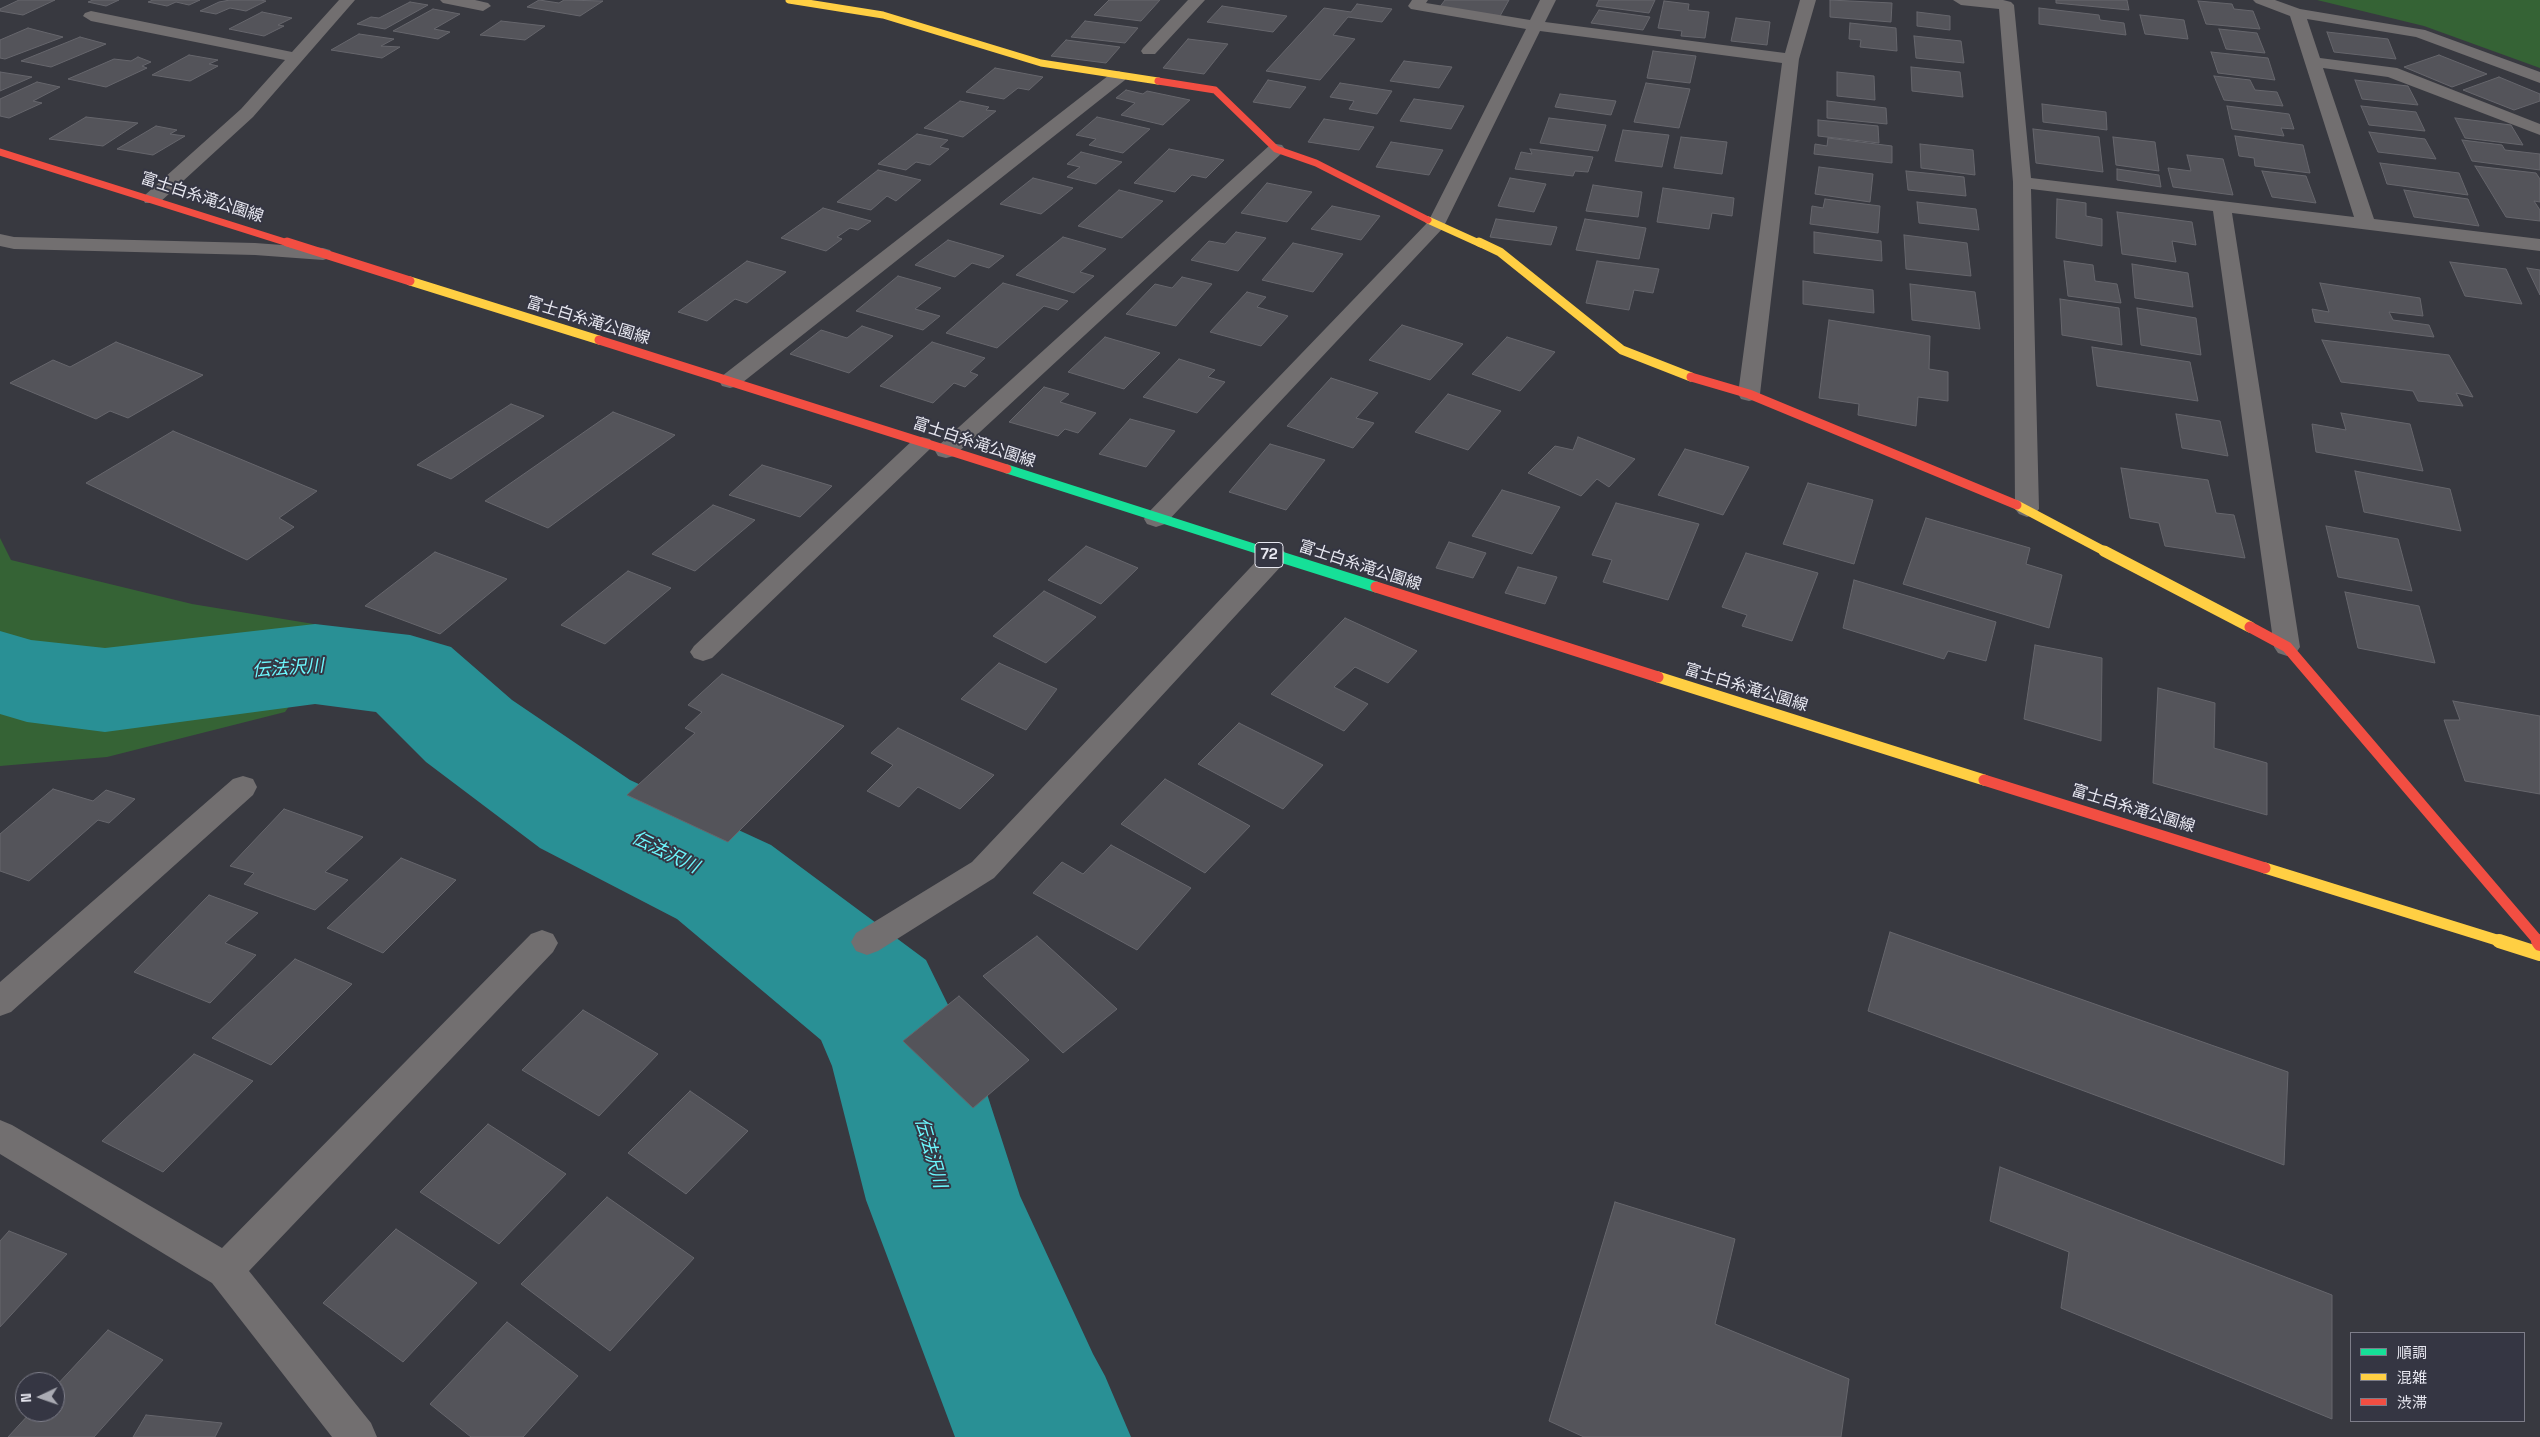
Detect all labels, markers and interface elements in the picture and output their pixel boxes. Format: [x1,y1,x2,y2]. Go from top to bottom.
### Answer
street label: 富士白糸滝公園線 [138,169,266,227]
street label: 富士白糸滝公園線 [524,293,652,349]
street label: 富士白糸滝公園線 [910,414,1038,472]
street label: 富士白糸滝公園線 [1296,537,1424,595]
road number: 72 [1255,542,1283,568]
water label: 伝法沢川 [251,656,325,682]
street label: 富士白糸滝公園線 [1682,660,1810,716]
street label: 富士白糸滝公園線 [2069,781,2197,837]
water label: 伝法沢川 [628,828,702,878]
water label: 伝法沢川 [910,1115,950,1191]
legend [2350,1332,2525,1422]
text: 順調 [2397,1343,2427,1362]
text: 混雑 [2397,1368,2427,1387]
north arrow [15,1372,65,1422]
text: N [17,1393,35,1403]
text: 渋滞 [2397,1393,2427,1412]

